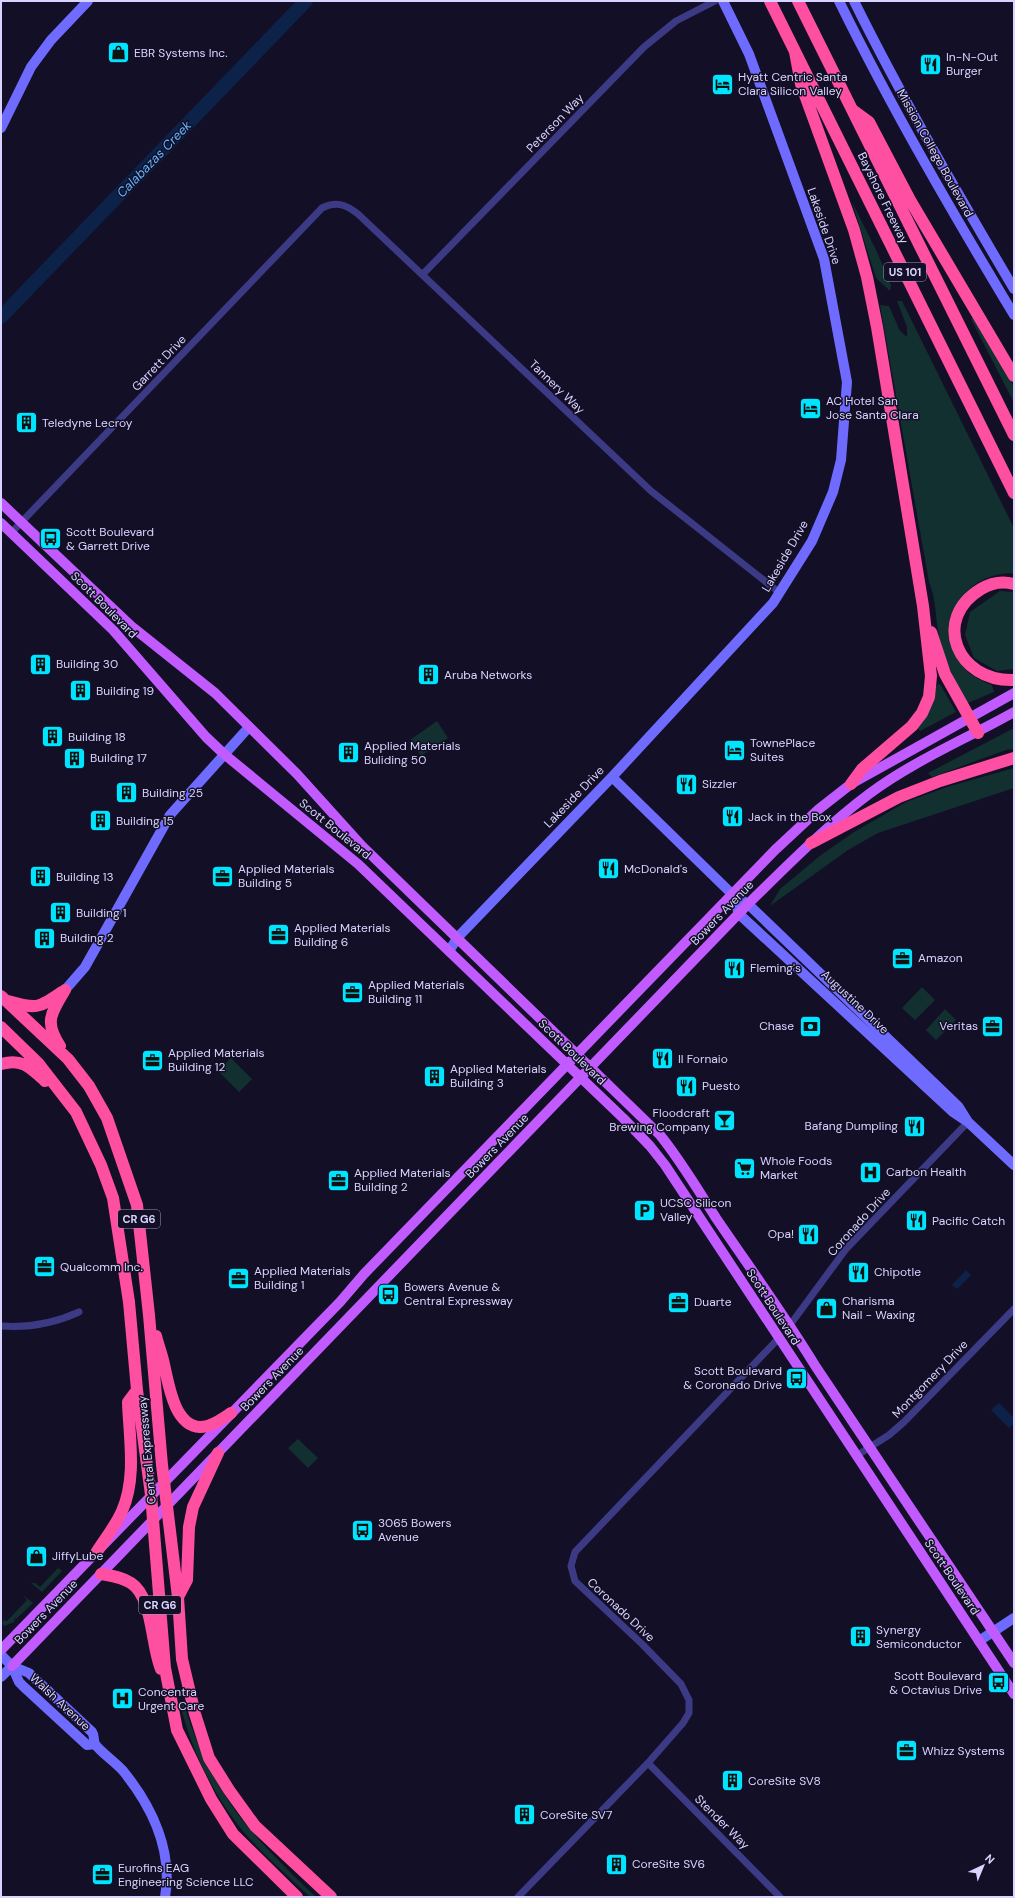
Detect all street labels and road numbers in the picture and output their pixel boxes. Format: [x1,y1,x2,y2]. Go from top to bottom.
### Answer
street label: Mission College Boulevard [893,86,977,220]
street label: Peterson Way [523,90,587,156]
street label: Bayshore Freeway [854,149,912,247]
street label: Lakeside Drive [803,186,845,267]
road number: US 101 [884,263,926,281]
street label: Garrett Drive [128,331,190,394]
street label: Tannery Way [526,356,588,418]
street label: Lakeside Drive [758,517,812,595]
street label: Scott Boulevard [67,568,141,642]
street label: Lakeside Drive [540,762,608,831]
street label: Scott Boulevard [296,795,374,863]
street label: Bowers Avenue [687,877,757,949]
street label: Augustine Drive [818,966,892,1038]
street label: Scott Boulevard [535,1016,609,1088]
street label: Bowers Avenue [462,1110,532,1182]
street label: Coronado Drive [824,1184,894,1260]
road number: CR G6 [118,1210,160,1228]
street label: Scott Boulevard [742,1266,804,1348]
street label: Montgomery Drive [889,1336,972,1421]
street label: Bowers Avenue [237,1343,307,1415]
street label: Central Expressway [134,1395,160,1505]
street label: Scott Boulevard [921,1536,983,1618]
street label: Coronado Drive [584,1575,658,1646]
street label: Bowers Avenue [11,1576,81,1648]
road number: CR G6 [139,1596,181,1614]
street label: Walsh Avenue [26,1670,94,1734]
street label: Stender Way [691,1791,753,1853]

